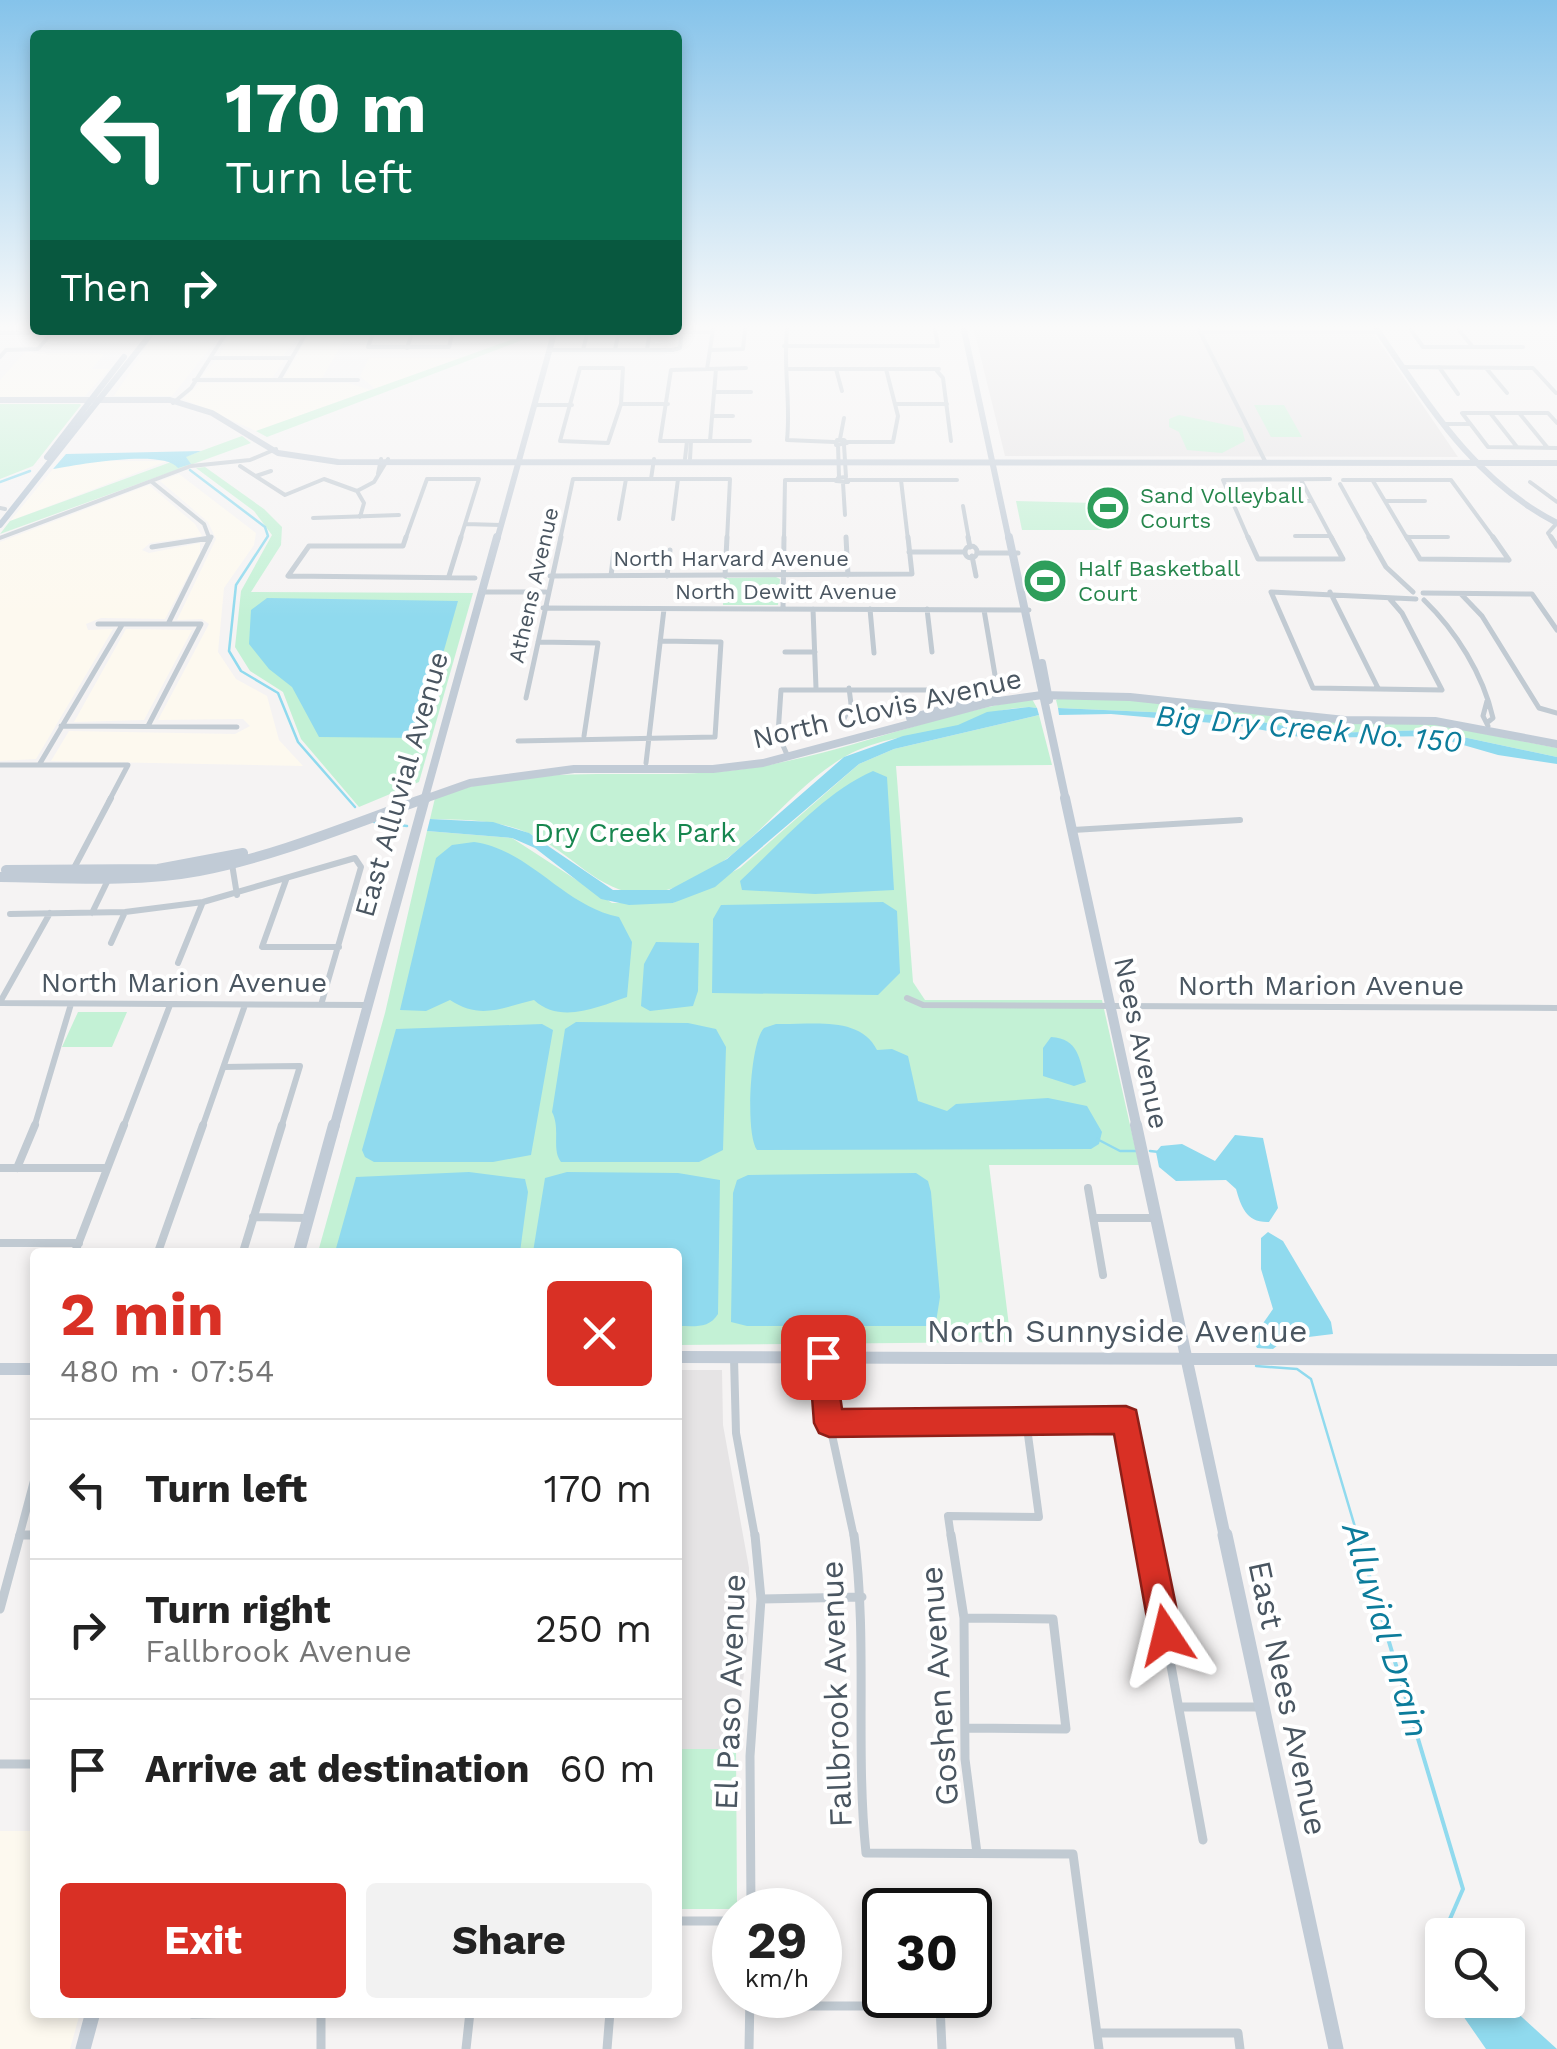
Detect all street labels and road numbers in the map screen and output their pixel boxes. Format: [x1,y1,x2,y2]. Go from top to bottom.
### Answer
street label: Athens Avenue [503,505,564,665]
street label: North Harvard Avenue [613,546,849,571]
street label: North Dewitt Avenue [675,579,897,604]
street label: East Alluvial Avenue [348,648,455,921]
street label: North Clovis Avenue [749,661,1025,756]
street label: Nees Avenue [1107,954,1176,1132]
street label: North Marion Avenue [41,966,327,999]
street label: North Marion Avenue [1178,969,1464,1002]
street label: North Sunnyside Avenue [927,1312,1307,1350]
street label: East Nees Avenue [1240,1557,1336,1839]
street label: Fallbrook Avenue [812,1560,860,1828]
street label: Goshen Avenue [912,1565,966,1807]
street label: El Paso Avenue [707,1573,753,1811]

